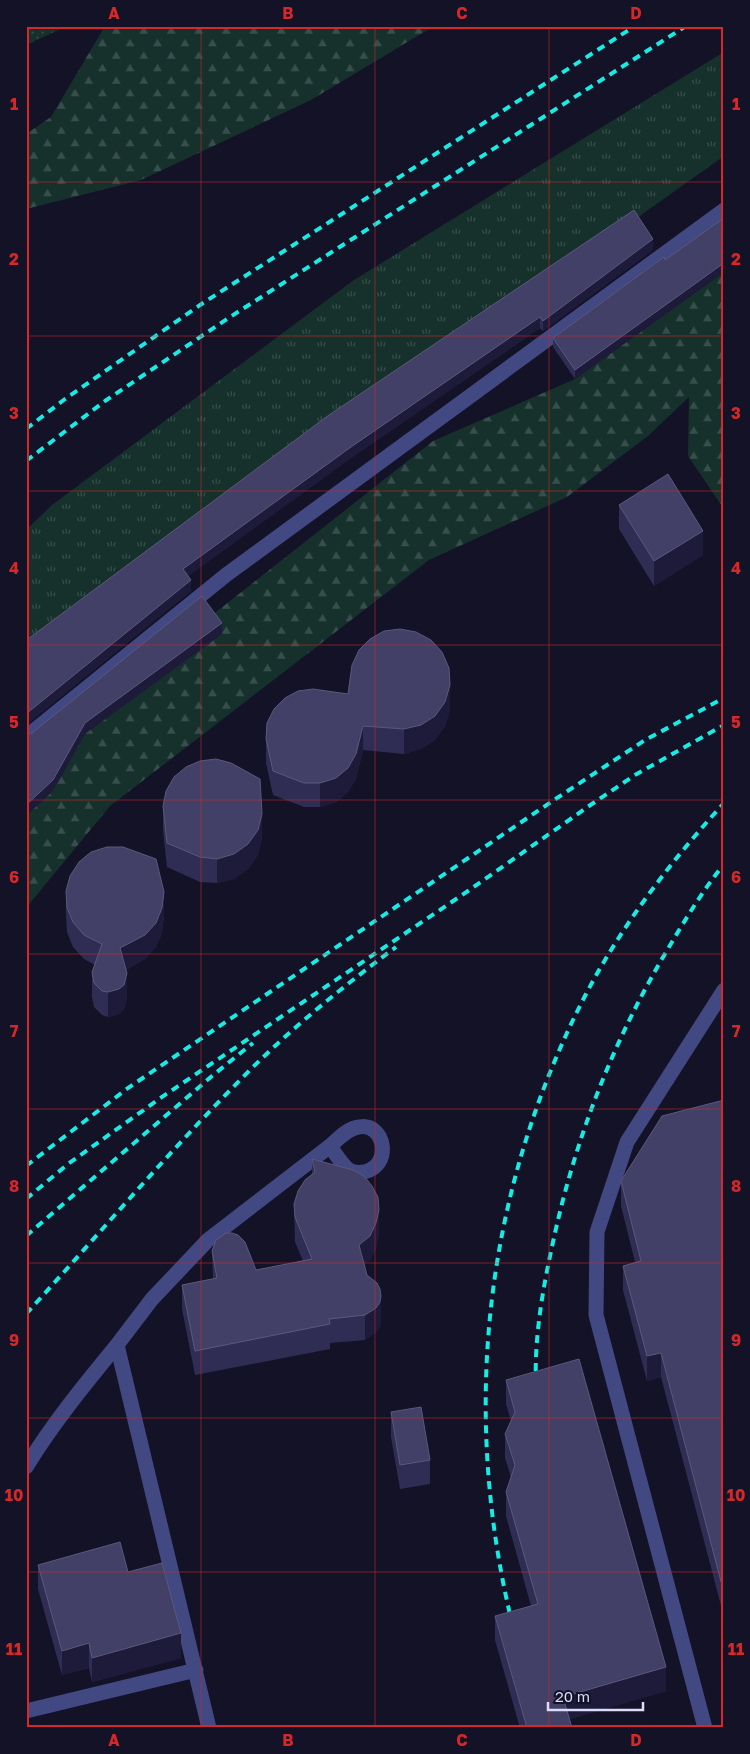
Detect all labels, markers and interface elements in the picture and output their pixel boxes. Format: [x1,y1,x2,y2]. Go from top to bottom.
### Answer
text: A [108,3,120,23]
text: B [282,3,294,23]
text: C [456,3,468,23]
text: D [630,3,642,23]
text: 1 [10,94,18,114]
text: 1 [732,94,740,114]
text: 2 [9,249,19,269]
text: 2 [731,249,741,269]
text: 3 [9,403,19,423]
text: 3 [731,403,741,423]
text: 4 [9,558,19,578]
text: 4 [731,558,741,578]
text: 5 [9,712,19,732]
text: 5 [731,712,741,732]
text: 6 [9,867,19,887]
text: 6 [731,867,741,887]
text: 7 [10,1021,19,1041]
text: 7 [732,1021,741,1041]
text: 8 [9,1176,19,1196]
text: 8 [731,1176,741,1196]
text: 9 [9,1330,19,1350]
text: 9 [731,1330,741,1350]
text: 10 [5,1485,23,1505]
text: 10 [727,1485,745,1505]
text: 11 [6,1639,22,1659]
text: 11 [728,1639,744,1659]
scale bar [548,1679,642,1711]
text: 20 m [555,1687,590,1705]
text: A [108,1730,120,1750]
text: B [282,1730,294,1750]
text: C [456,1730,468,1750]
text: D [630,1730,642,1750]

